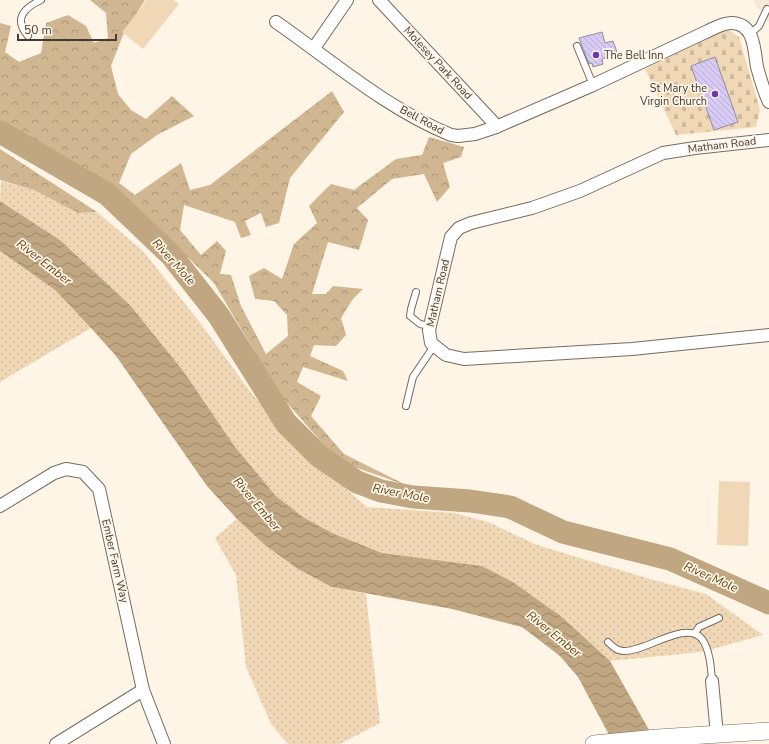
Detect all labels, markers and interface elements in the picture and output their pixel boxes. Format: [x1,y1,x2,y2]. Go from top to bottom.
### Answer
scale bar [18,16,116,42]
text: 50 m [24,22,52,38]
street label: Molesey Park Road [400,23,476,103]
place label: The Bell Inn [604,48,664,63]
marker: The Bell Inn [591,50,601,60]
place label: St Mary the Virgin Church [639,81,707,109]
marker: St Mary the Virgin Church [710,89,720,99]
street label: Bell Road [397,102,447,138]
street label: Matham Road [687,133,757,157]
water label: River Ember [13,235,75,289]
water label: River Mole [149,235,200,289]
street label: Matham Road [423,258,453,328]
water label: River Ember [230,474,285,535]
water label: River Mole [371,480,431,506]
street label: Ember Farm Way [98,518,132,605]
water label: River Mole [681,558,741,596]
water label: River Ember [523,607,585,661]

